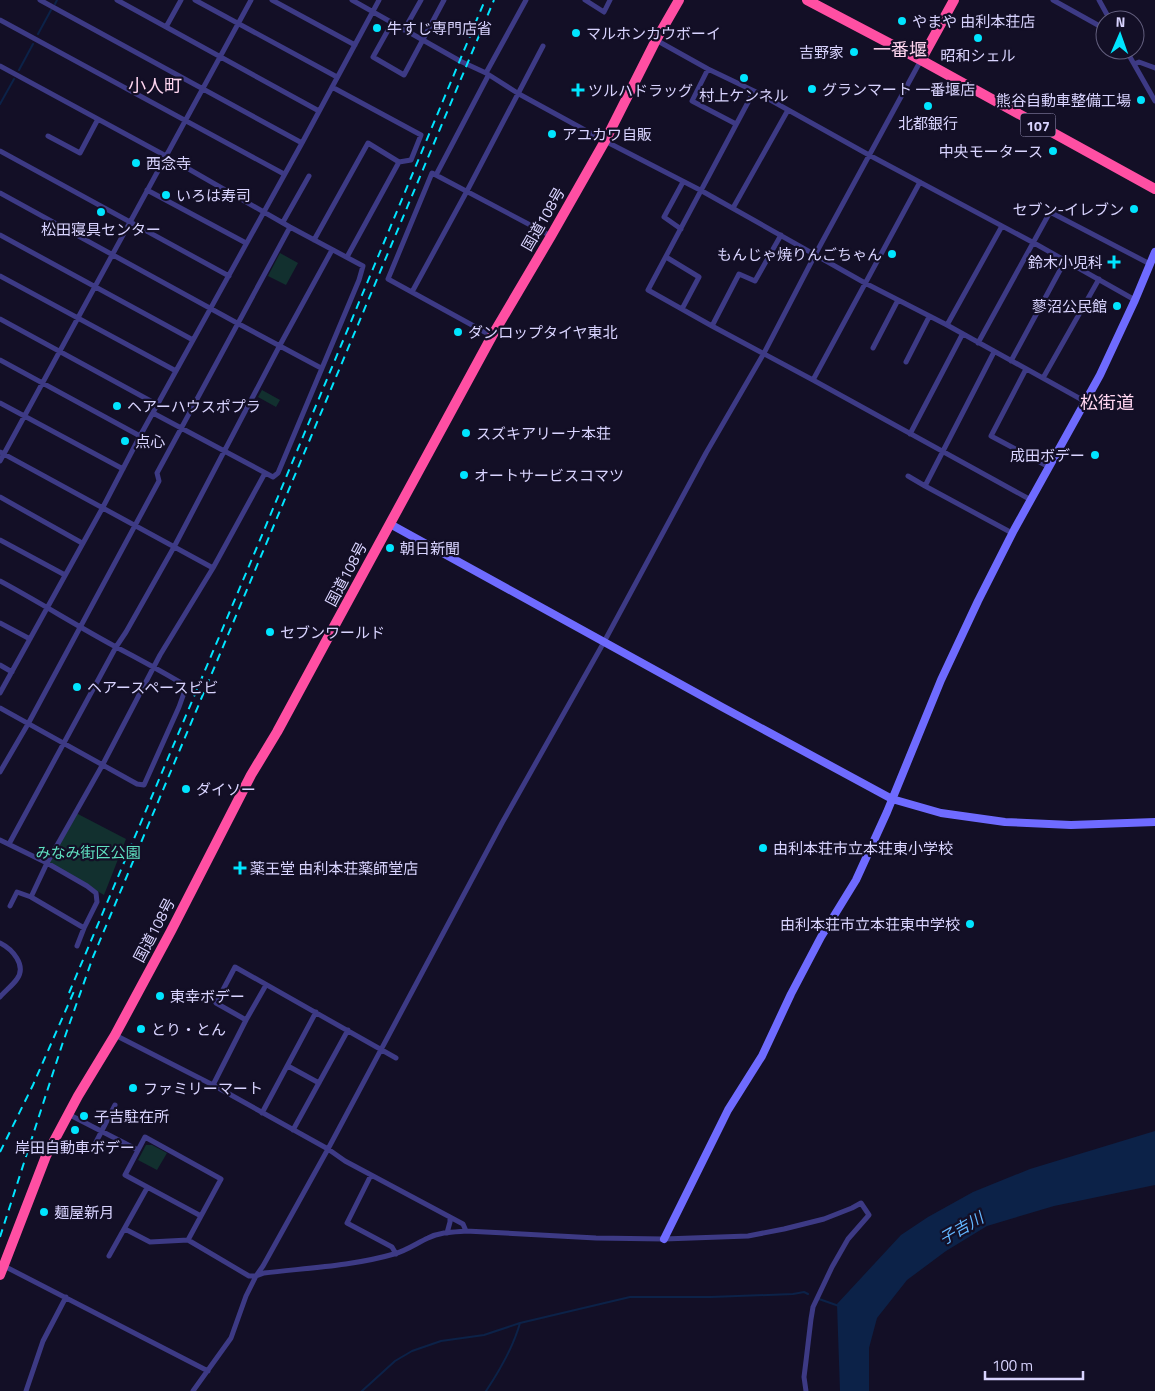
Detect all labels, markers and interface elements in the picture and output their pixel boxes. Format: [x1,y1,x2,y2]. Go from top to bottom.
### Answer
place label: やまや 由利本荘店 [912,10,1035,33]
north arrow [1095,10,1145,60]
text: N [1115,11,1126,32]
marker: やまや 由利本荘店 [896,15,908,27]
place label: 牛すじ専門店省 [387,17,492,40]
marker: 牛すじ専門店省 [371,22,383,34]
place label: マルホンカウボーイ [586,22,721,45]
marker: マルホンカウボーイ [570,27,582,39]
marker: 昭和シェル [972,32,984,44]
district label: 一番堰 [873,36,927,63]
place label: 吉野家 [799,41,844,64]
place label: 昭和シェル [940,44,1016,67]
marker: 吉野家 [848,46,860,58]
district label: 小人町 [128,72,182,99]
marker: 村上ケンネル [738,72,750,84]
place label: グランマート 一番堰店 [822,78,975,101]
place label: ツルハドラッグ [588,79,693,102]
marker: グランマート 一番堰店 [806,83,818,95]
marker: ツルハドラッグ [572,84,584,96]
place label: 村上ケンネル [699,84,789,107]
place label: 熊谷自動車整備工場 [996,89,1131,112]
marker: 熊谷自動車整備工場 [1135,94,1147,106]
marker: 北都銀行 [922,100,934,112]
place label: 北都銀行 [898,112,958,135]
road number: 107 [1020,114,1056,136]
place label: アユカワ自販 [562,123,652,146]
marker: アユカワ自販 [546,128,558,140]
place label: 中央モータース [939,140,1043,163]
marker: 中央モータース [1047,145,1059,157]
place label: 西念寺 [146,152,191,175]
marker: 西念寺 [130,157,142,169]
street label: 国道108号 [515,183,571,255]
place label: いろは寿司 [176,184,251,207]
marker: いろは寿司 [160,189,172,201]
place label: セブン-イレブン [1012,198,1124,221]
marker: セブン-イレブン [1128,203,1140,215]
marker: 松田寝具センター [95,206,107,218]
place label: 松田寝具センター [41,218,161,241]
place label: もんじゃ焼りんごちゃん [717,243,882,266]
marker: もんじゃ焼りんごちゃん [886,248,898,260]
place label: 鈴木小児科 [1028,251,1103,274]
marker: 鈴木小児科 [1107,255,1121,269]
place label: 蓼沼公民館 [1032,295,1107,318]
marker: 蓼沼公民館 [1111,300,1123,312]
place label: ダンロップタイヤ東北 [468,321,618,344]
marker: ダンロップタイヤ東北 [452,326,464,338]
district label: 松街道 [1080,389,1134,416]
place label: ヘアーハウスポプラ [127,395,261,418]
marker: ヘアーハウスポプラ [111,400,123,412]
place label: スズキアリーナ本荘 [476,422,611,445]
marker: スズキアリーナ本荘 [460,427,472,439]
place label: 点心 [135,430,165,453]
marker: 点心 [119,435,131,447]
place label: 成田ボデー [1010,444,1085,467]
marker: 成田ボデー [1089,449,1101,461]
place label: オートサービスコマツ [474,464,624,487]
marker: オートサービスコマツ [458,469,470,481]
place label: 朝日新聞 [400,537,460,560]
street label: 国道108号 [319,538,373,610]
marker: 朝日新聞 [384,542,396,554]
place label: セブンワールド [280,621,385,644]
marker: セブンワールド [264,626,276,638]
place label: ヘアースペースビビ [87,676,219,699]
marker: ヘアースペースビビ [71,681,83,693]
place label: ダイソー [196,778,256,801]
marker: ダイソー [180,783,192,795]
place label: 由利本荘市立本荘東小学校 [773,837,953,860]
park label: みなみ街区公園 [35,841,141,864]
marker: 由利本荘市立本荘東小学校 [757,842,769,854]
place label: 薬王堂 由利本荘薬師堂店 [250,857,418,880]
marker: 薬王堂 由利本荘薬師堂店 [234,862,246,874]
street label: 国道108号 [127,894,181,966]
place label: 由利本荘市立本荘東中学校 [780,913,960,936]
marker: 由利本荘市立本荘東中学校 [964,918,976,930]
place label: 東幸ボデー [170,985,245,1008]
marker: 東幸ボデー [154,990,166,1002]
place label: とり・とん [151,1018,226,1041]
marker: とり・とん [135,1023,147,1035]
place label: ファミリーマート [143,1077,263,1100]
marker: ファミリーマート [127,1082,139,1094]
place label: 子吉駐在所 [94,1105,169,1128]
marker: 子吉駐在所 [78,1110,90,1122]
marker: 岸田自動車ボデー [69,1124,81,1136]
place label: 岸田自動車ボデー [15,1136,135,1159]
place label: 麺屋新月 [54,1201,114,1224]
water label: 子吉川 [934,1205,990,1250]
marker: 麺屋新月 [38,1206,50,1218]
scale bar [985,1348,1082,1380]
text: 100 m [992,1354,1033,1377]

